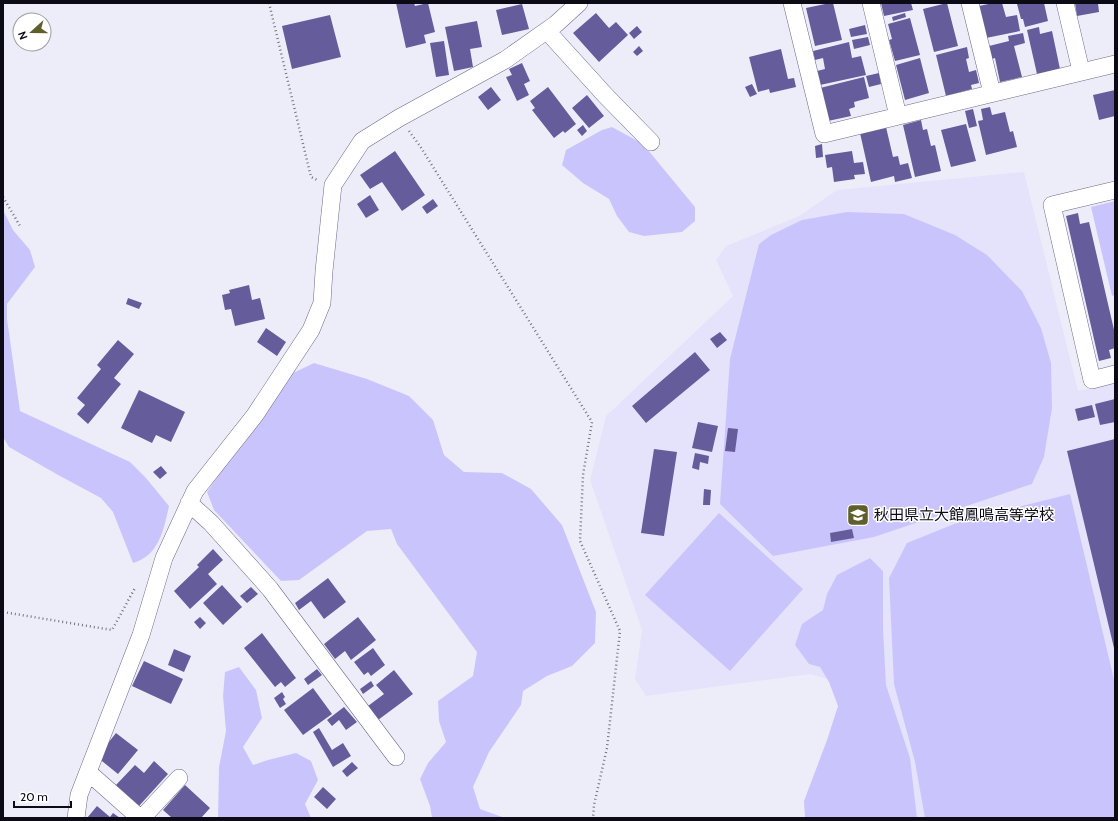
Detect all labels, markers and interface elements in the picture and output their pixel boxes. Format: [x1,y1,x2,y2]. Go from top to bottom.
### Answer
north arrow [12,12,52,52]
text: N [15,29,31,42]
school or university icon: 秋田県立大館鳳鳴高等学校 [845,502,871,528]
place label: 秋田県立大館鳳鳴高等学校 [874,506,1054,524]
scale bar [14,783,71,809]
text: 20 m [20,789,48,804]

